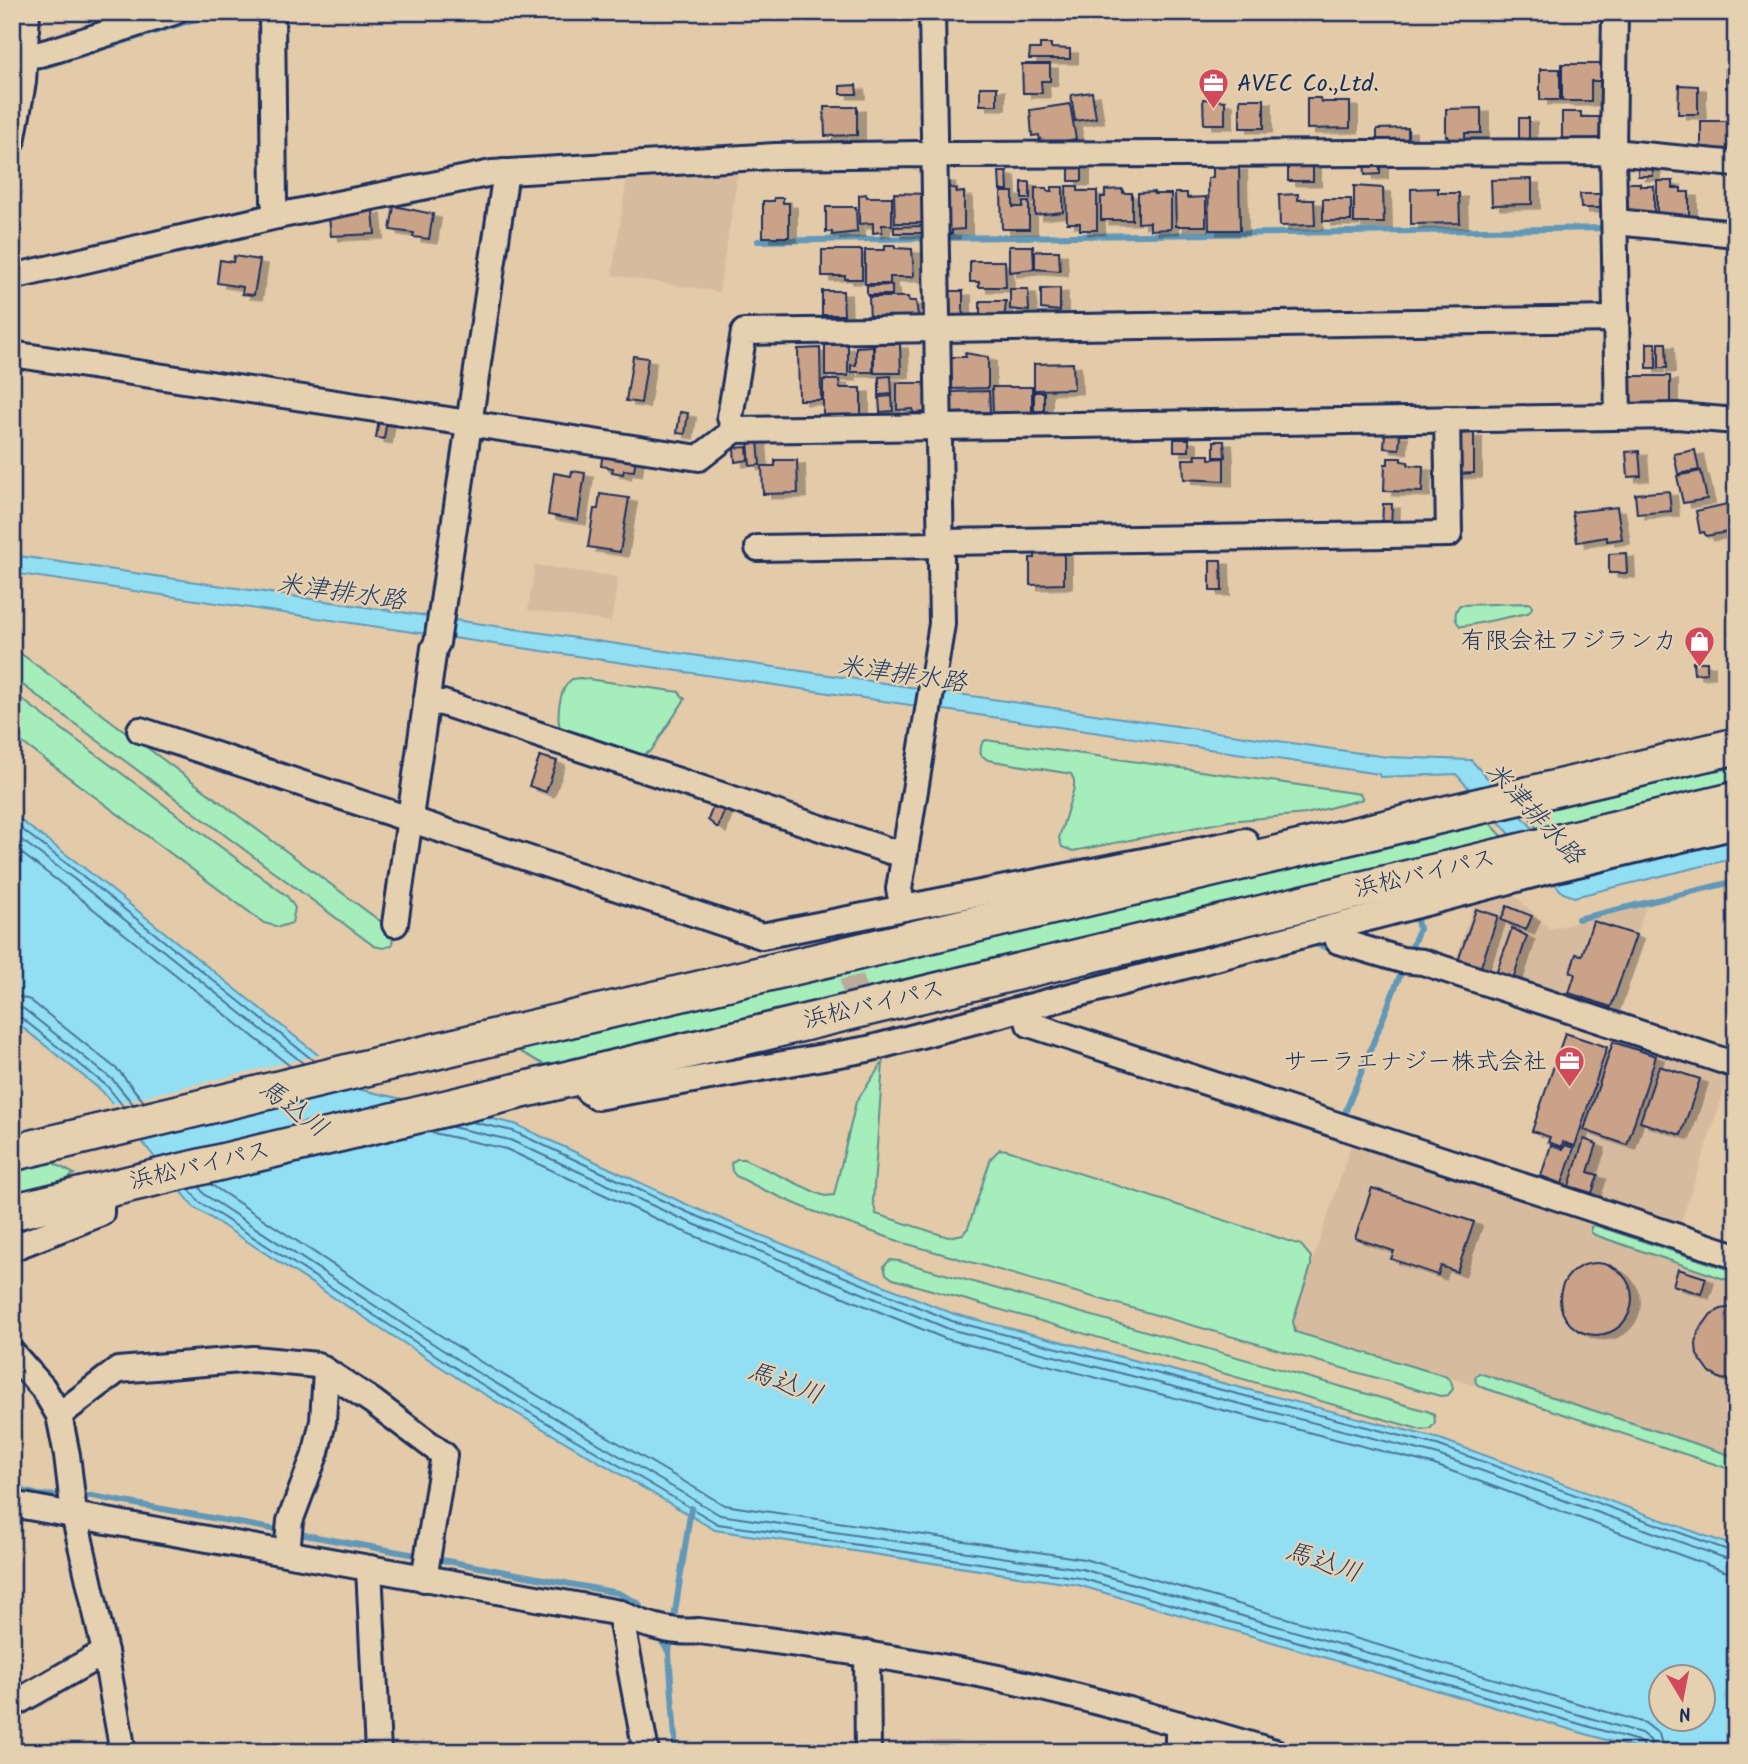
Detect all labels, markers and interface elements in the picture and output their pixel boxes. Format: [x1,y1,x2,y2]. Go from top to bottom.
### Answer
place label: AVEC Co.,Ltd. [1237,65,1379,104]
office icon: AVEC Co.,Ltd. [1197,67,1231,111]
water label: 米津排水路 [274,563,410,623]
place label: 有限会社フジランカ [1461,622,1677,661]
shop icon: 有限会社フジランカ [1683,624,1717,668]
water label: 米津排水路 [835,645,971,705]
water label: 米津排水路 [1474,752,1595,877]
street label: 浜松バイパス [1351,839,1499,909]
street label: 浜松バイパス [800,970,948,1040]
place label: サーラエナジー株式会社 [1283,1043,1547,1082]
office icon: サーラエナジー株式会社 [1553,1045,1587,1089]
water label: 馬込川 [249,1069,337,1149]
street label: 浜松バイパス [126,1131,274,1201]
water label: 馬込川 [741,1351,829,1417]
water label: 馬込川 [1279,1531,1367,1595]
north arrow [1646,1662,1716,1732]
text: N [1676,1697,1693,1729]

